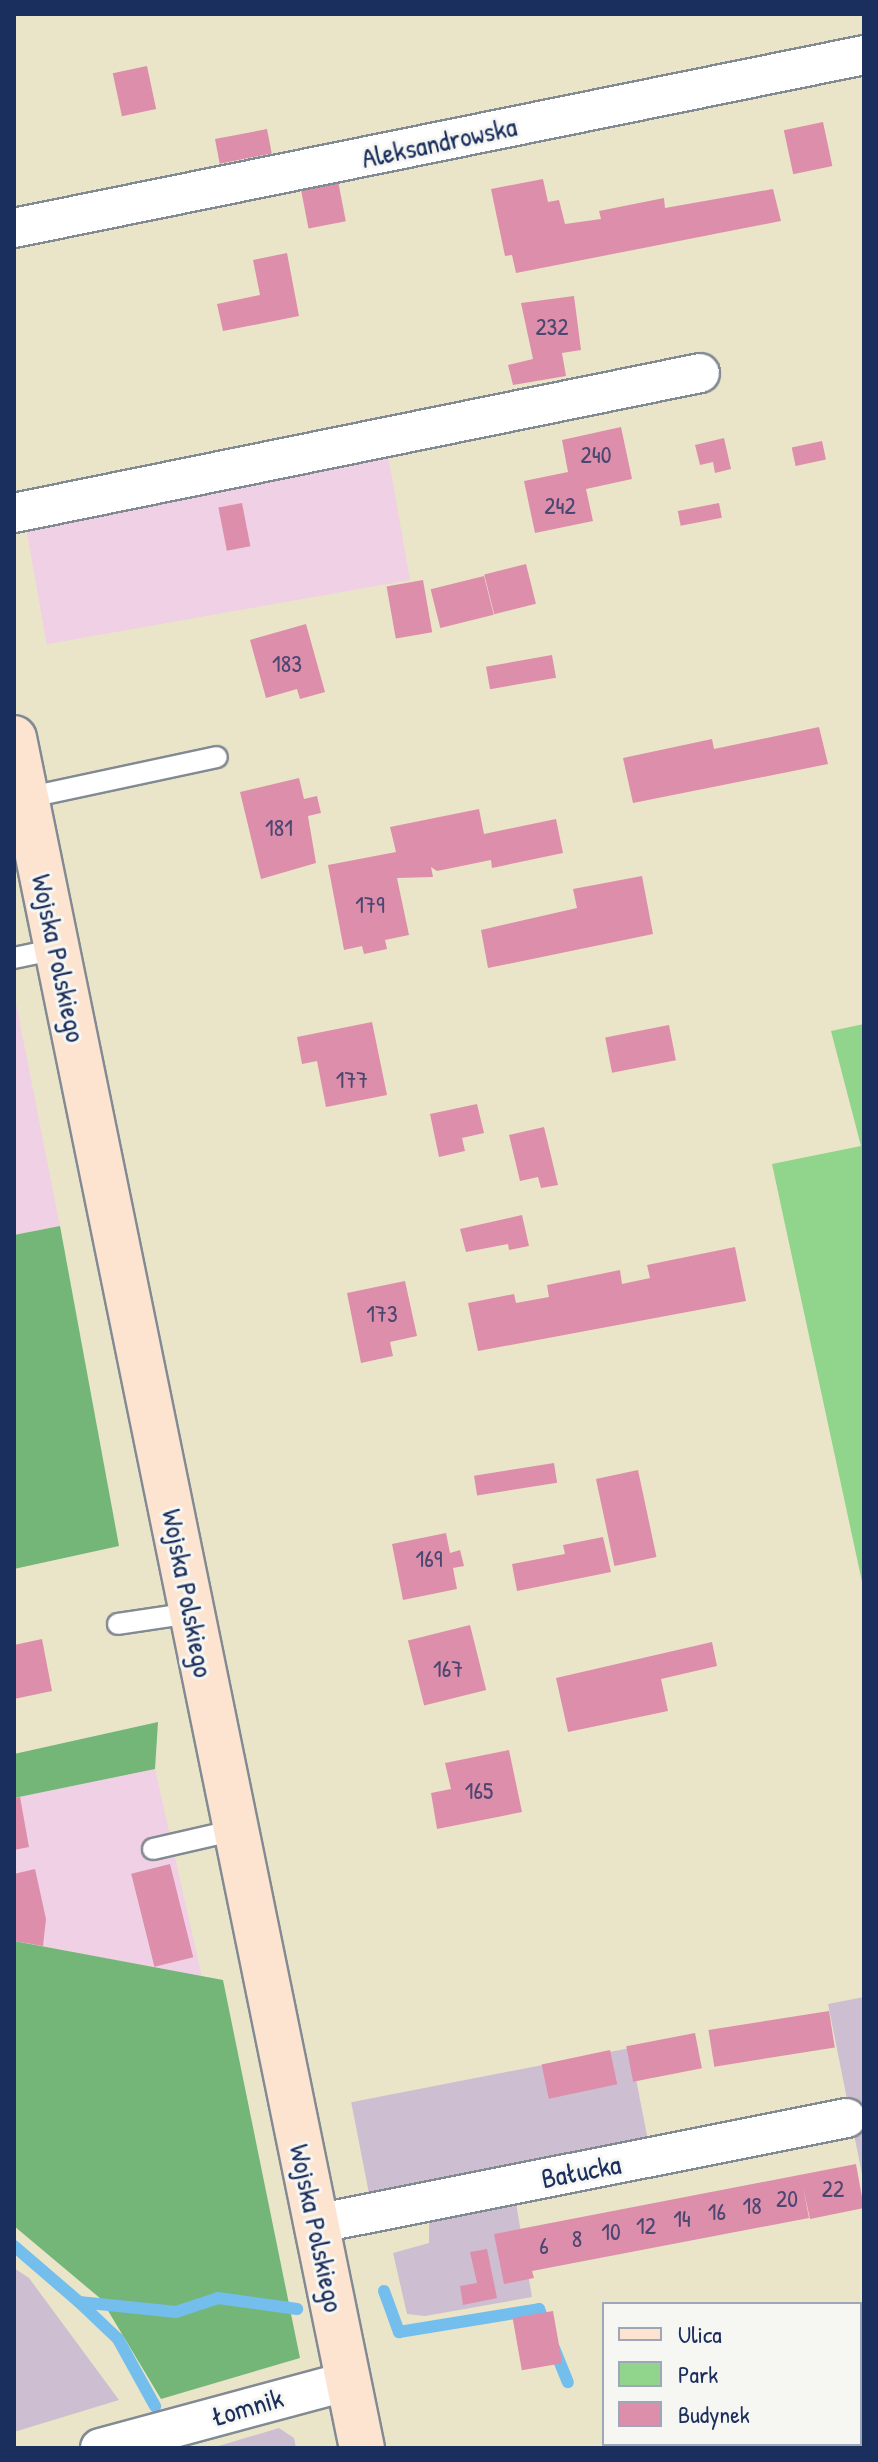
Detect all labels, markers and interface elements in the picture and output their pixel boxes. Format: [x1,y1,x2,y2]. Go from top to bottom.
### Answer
street label: Aleksandrowska [358,109,520,175]
house number: 232 [535,313,569,341]
house number: 240 [581,441,611,469]
house number: 242 [544,492,576,520]
house number: 183 [272,650,302,678]
house number: 181 [265,814,293,842]
street label: Wojska Polskiego [25,871,93,1045]
house number: 179 [355,891,385,919]
house number: 177 [336,1066,368,1094]
house number: 173 [366,1300,398,1328]
street label: Wojska Polskiego [155,1506,221,1680]
house number: 169 [415,1545,443,1573]
house number: 167 [433,1655,463,1683]
house number: 165 [465,1777,493,1805]
street label: Wojska Polskiego [283,2141,351,2315]
street label: Bałucka [538,2147,624,2195]
house number: 22 [822,2175,844,2203]
house number: 20 [776,2185,798,2213]
house number: 18 [742,2192,762,2220]
house number: 16 [708,2198,726,2226]
house number: 14 [673,2205,691,2233]
house number: 12 [636,2212,656,2240]
house number: 10 [601,2218,621,2246]
house number: 8 [572,2225,582,2253]
house number: 6 [539,2232,549,2260]
legend [602,2302,862,2446]
text: Ulica [678,2318,722,2350]
text: Park [678,2358,718,2390]
street label: Łomnik [207,2381,287,2433]
text: Budynek [678,2398,750,2430]

